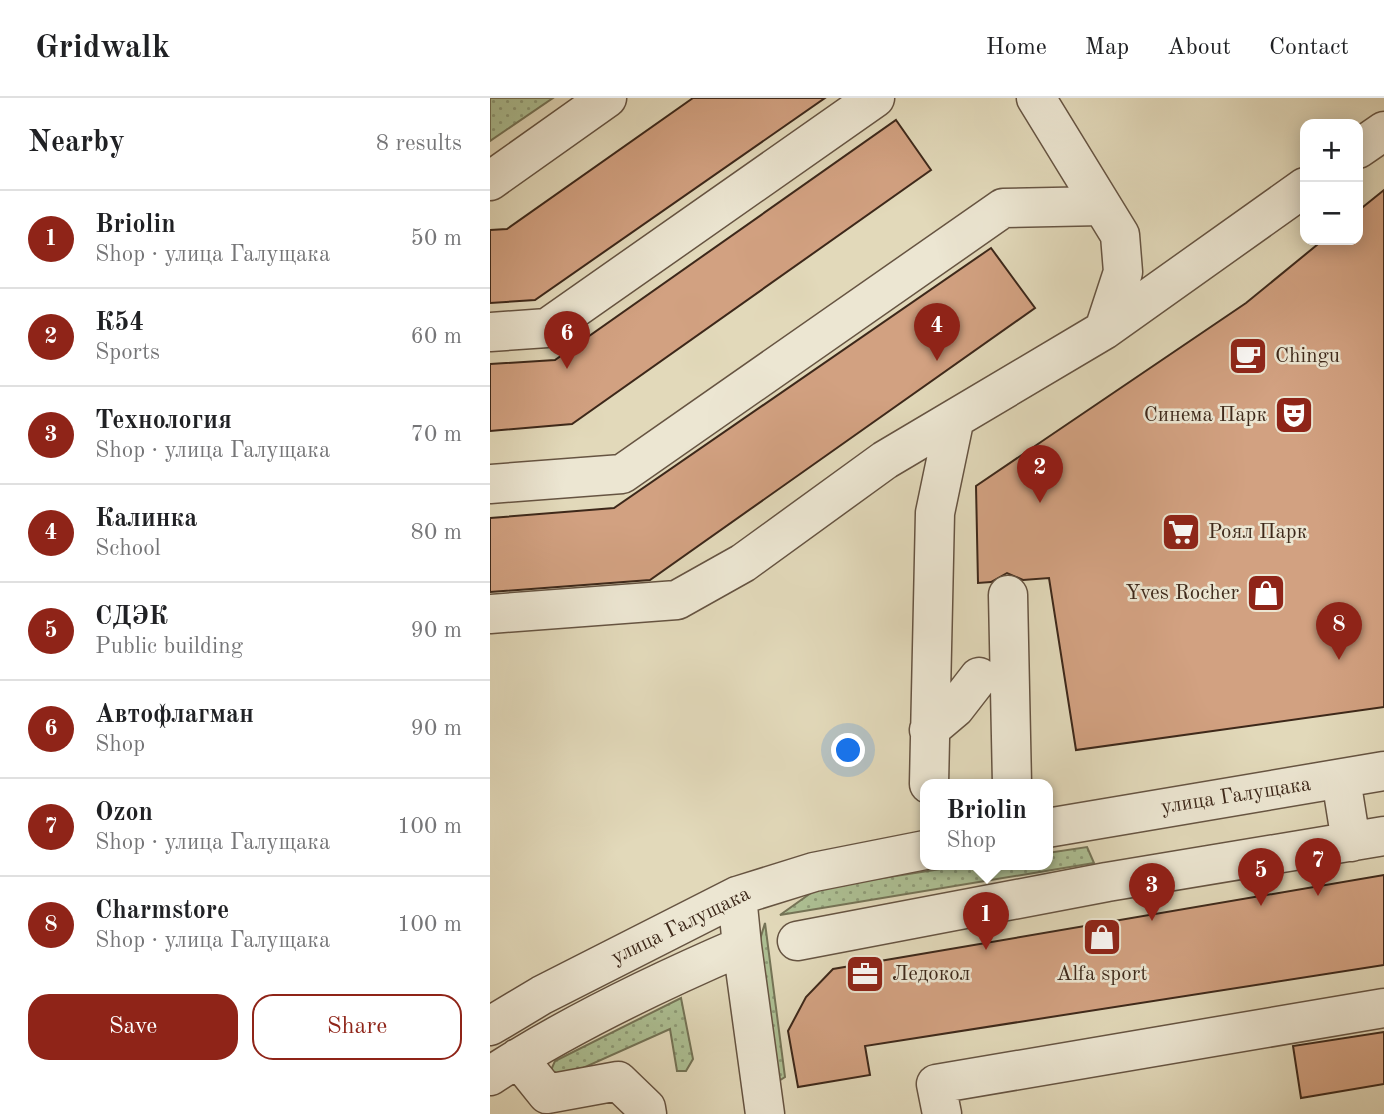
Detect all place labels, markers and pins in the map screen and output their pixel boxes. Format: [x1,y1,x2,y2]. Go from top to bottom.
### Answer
pin: 4 [914,303,960,361]
pin: 6 [544,311,590,369]
cafe icon: Chingu [1227,335,1269,377]
place label: Chingu [1275,346,1340,367]
theatre icon: Синема Парк [1273,394,1315,436]
place label: Синема Парк [1144,405,1267,426]
pin: 2 [1017,445,1063,503]
supermarket icon: Роял Парк [1160,511,1202,553]
place label: Роял Парк [1208,522,1308,543]
shop icon: Yves Rocher [1245,572,1287,614]
place label: Yves Rocher [1125,583,1239,604]
pin: 8 [1316,602,1362,660]
pin: 7 [1295,838,1341,896]
pin: 5 [1238,848,1284,906]
pin: 3 [1129,863,1175,921]
pin: 1 [963,892,1009,950]
shop icon: Alfa sport [1081,916,1123,958]
office icon: Ледокол [844,953,886,995]
place label: Ледокол [892,964,970,985]
place label: Alfa sport [1056,964,1148,985]

